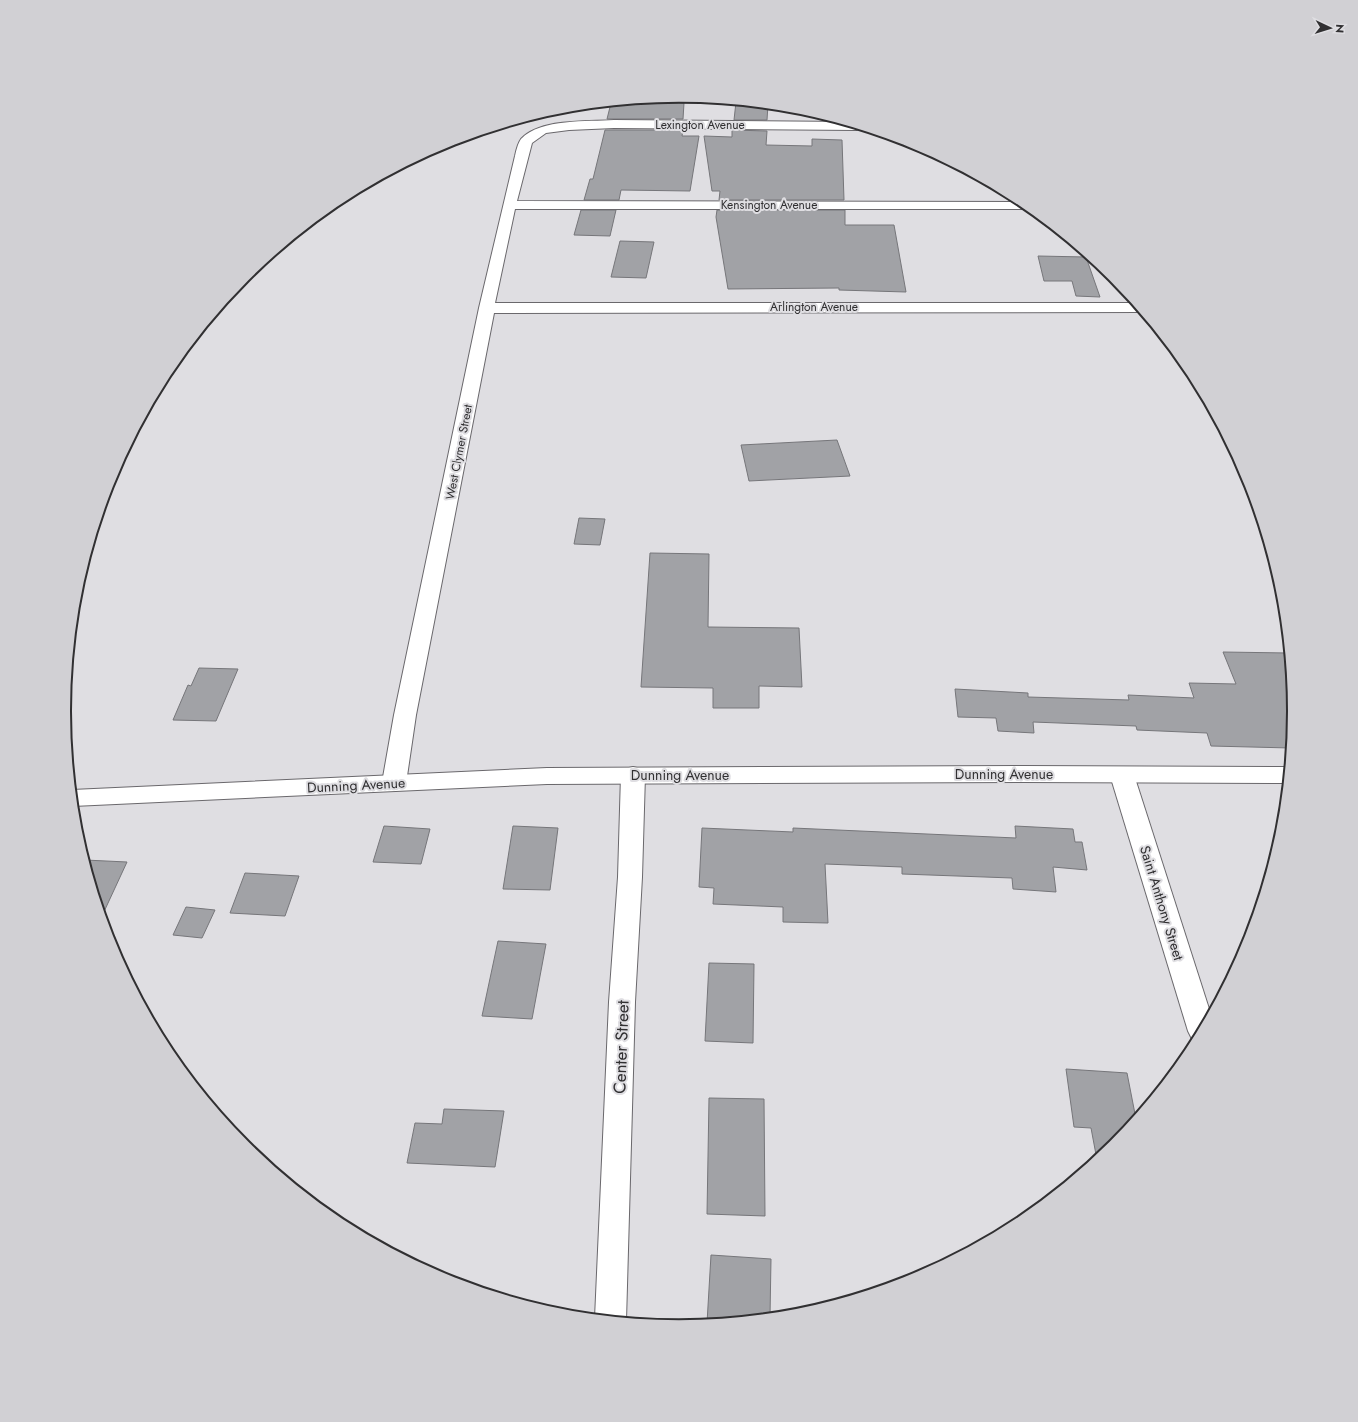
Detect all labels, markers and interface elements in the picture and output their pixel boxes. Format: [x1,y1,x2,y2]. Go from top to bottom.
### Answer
north arrow [1310,8,1350,48]
text: N [1332,24,1348,34]
street label: Lexington Avenue [655,116,745,134]
street label: Kensington Avenue [721,196,817,214]
street label: Arlington Avenue [770,298,858,316]
street label: West Clymer Street [441,403,477,501]
street label: Dunning Avenue [955,764,1053,784]
street label: Dunning Avenue [631,765,729,785]
street label: Dunning Avenue [306,772,406,798]
street label: Saint Anthony Street [1135,843,1189,963]
street label: Center Street [607,1000,635,1094]

